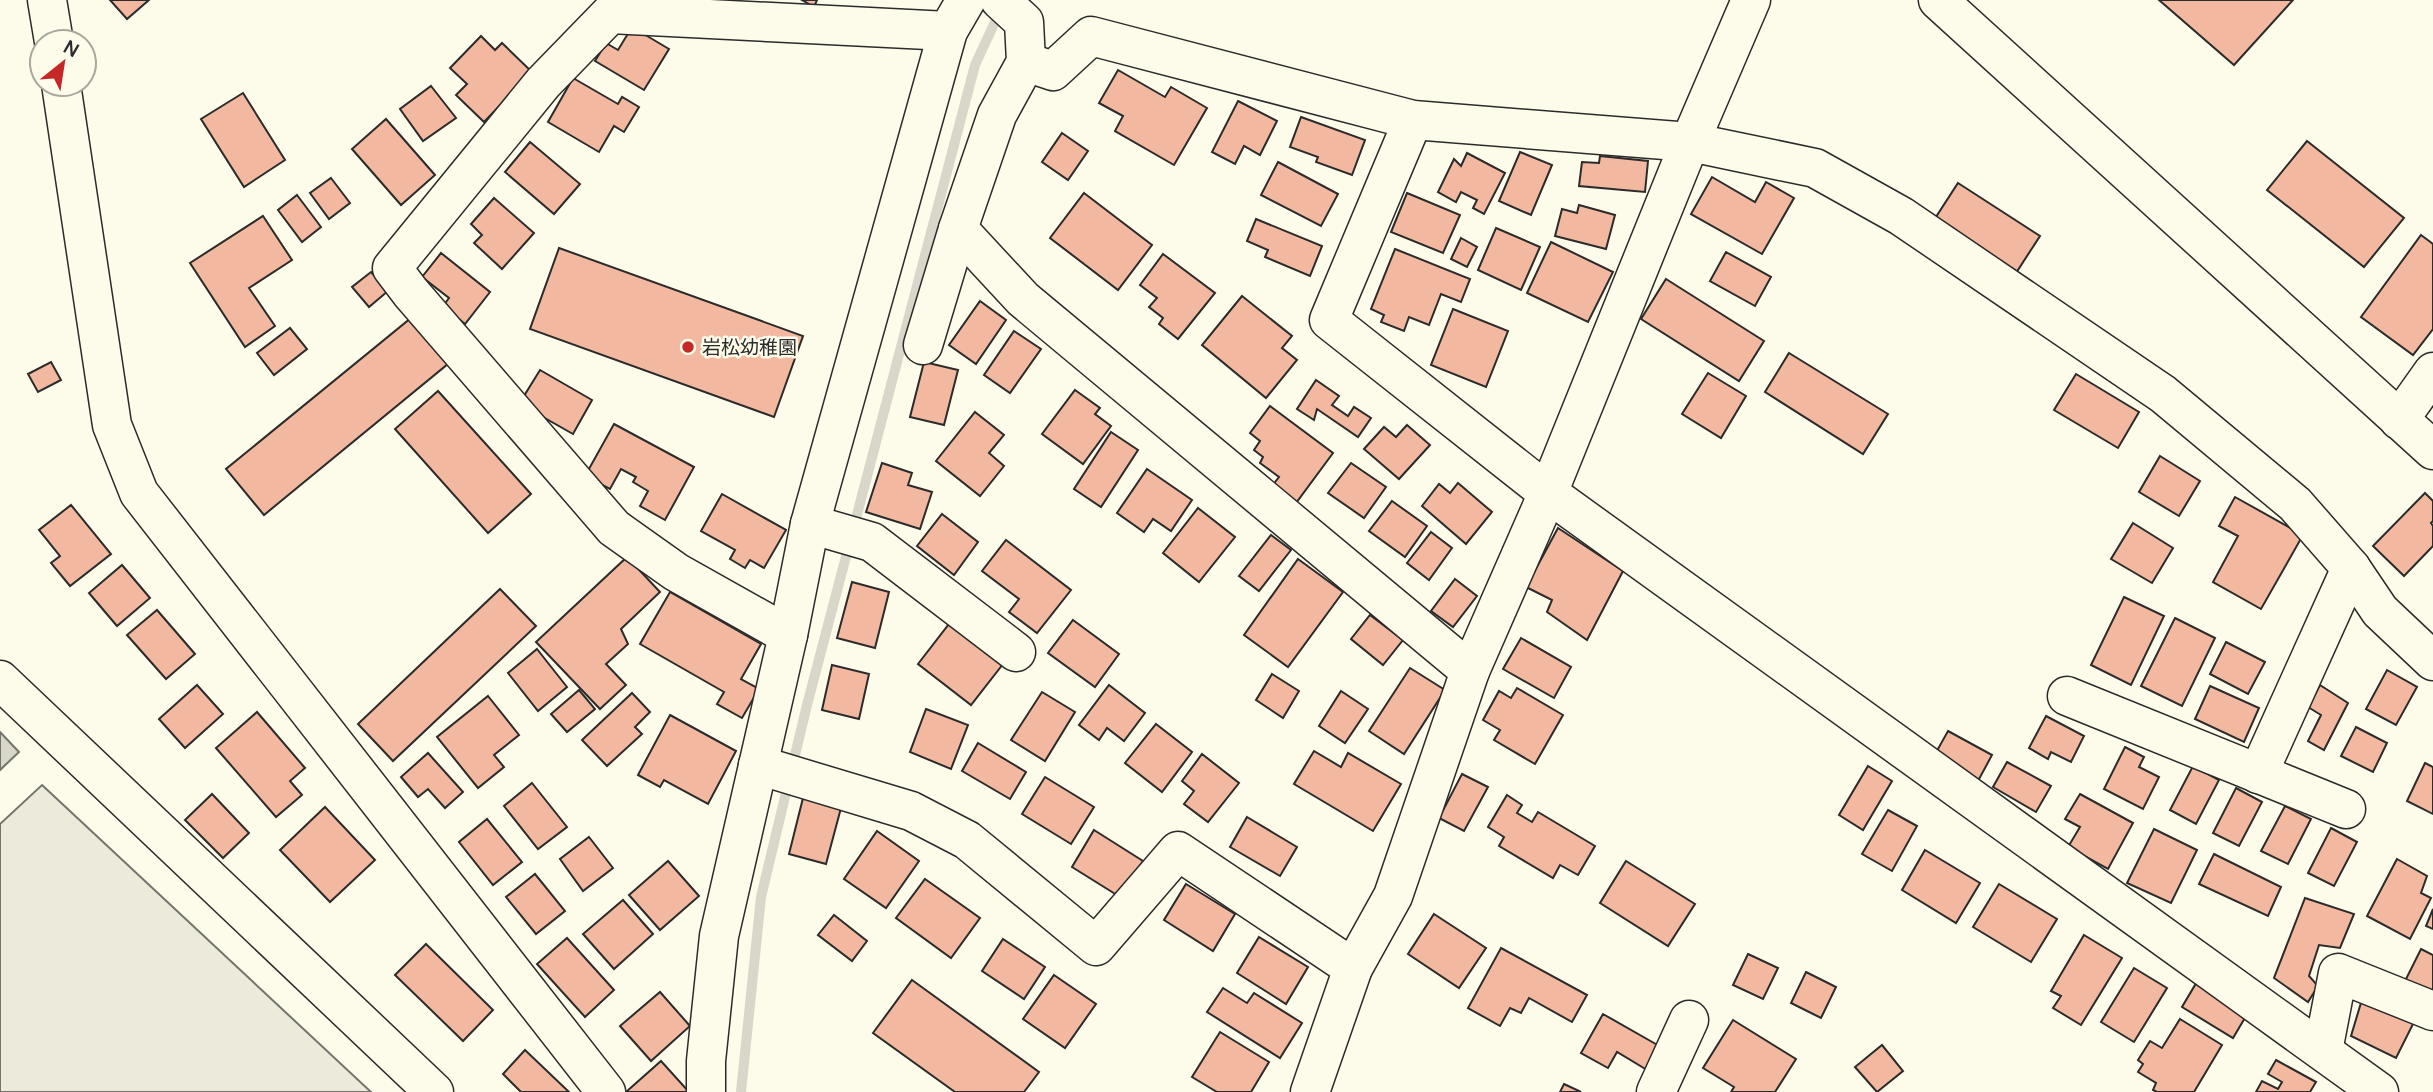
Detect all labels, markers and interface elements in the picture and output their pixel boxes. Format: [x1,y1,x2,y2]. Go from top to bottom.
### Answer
north arrow [28,28,98,98]
text: N [59,34,84,63]
place label: 岩松幼稚園 [702,334,797,360]
marker: 岩松幼稚園 [680,339,696,355]

